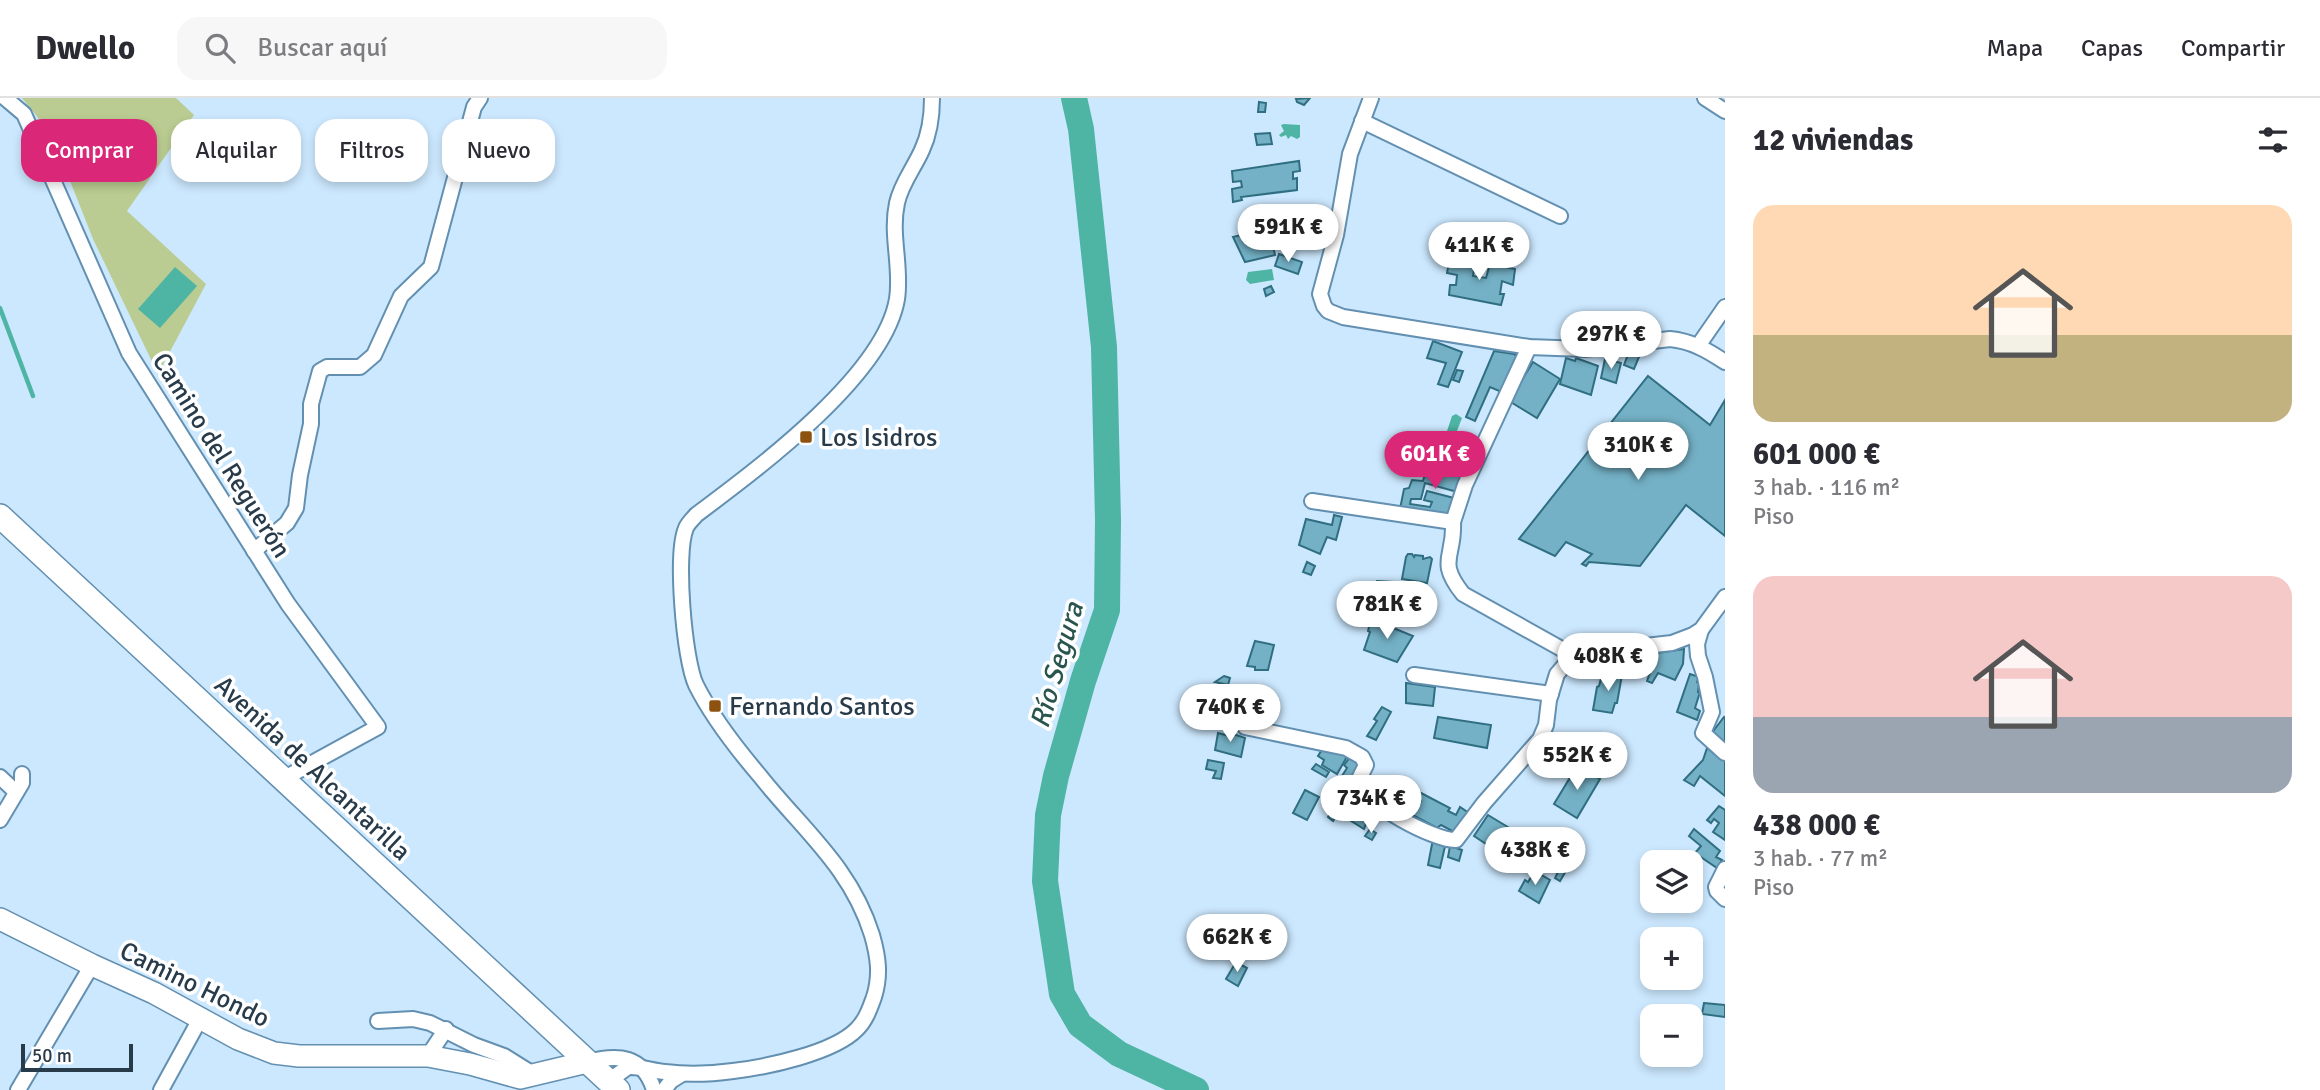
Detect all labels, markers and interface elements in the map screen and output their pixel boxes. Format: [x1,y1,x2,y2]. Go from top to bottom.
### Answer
search box [177,17,667,80]
text: Dwello [35,28,135,69]
icon: search [201,29,239,67]
text: Buscar aquí [257,32,387,64]
text: Mapa [1987,33,2043,63]
text: Capas [2081,33,2143,63]
text: Compartir [2181,33,2285,63]
chip: Comprar [21,119,157,182]
chip: Alquilar [171,119,301,182]
chip: Filtros [315,119,428,182]
chip: Nuevo [442,119,555,182]
icon: filters [2254,121,2292,159]
text: 12 viviendas [1753,122,1913,159]
pin: 591K € [1231,204,1345,264]
text: 591K € [1253,212,1323,241]
pin: 411K € [1422,222,1536,282]
text: 411K € [1444,230,1514,259]
icon: home [1960,250,2086,376]
pin: 297K € [1554,312,1668,371]
text: 297K € [1576,319,1646,348]
street label: Camino del Reguerón [145,347,297,564]
place label: Los Isidros [820,422,937,454]
pin: 310K € [1581,422,1695,482]
marker: Los Isidros [798,429,814,445]
text: 310K € [1603,430,1673,459]
pin: 601K € [1378,432,1492,491]
text: 601 000 € [1753,436,1880,473]
text: 601K € [1400,439,1470,468]
text: 3 hab. · 116 m² [1753,473,1900,502]
text: Piso [1753,502,1794,531]
pin: 781K € [1330,582,1444,641]
text: 781K € [1352,589,1422,618]
water label: Río Segura [1023,598,1091,732]
icon: home [1960,621,2086,747]
pin: 408K € [1551,634,1665,693]
text: 408K € [1573,641,1643,670]
street label: Avenida de Alcantarilla [208,670,417,868]
pin: 740K € [1173,684,1287,744]
place label: Fernando Santos [729,691,915,723]
text: 740K € [1195,692,1265,721]
marker: Fernando Santos [707,698,723,714]
pin: 552K € [1520,732,1634,792]
text: 552K € [1542,740,1612,769]
pin: 734K € [1314,776,1428,835]
text: 734K € [1336,783,1406,812]
text: 438 000 € [1753,807,1880,844]
pin: 438K € [1478,828,1592,887]
text: 438K € [1500,835,1570,864]
text: 3 hab. · 77 m² [1753,844,1888,873]
map controls [1640,850,1703,1067]
button: layers [1640,850,1703,913]
text: Piso [1753,873,1794,902]
pin: 662K € [1180,914,1294,974]
text: 662K € [1202,922,1272,951]
button: + [1640,927,1703,990]
street label: Camino Hondo [115,935,275,1035]
button: − [1640,1004,1703,1067]
scale bar [21,1041,133,1073]
text: 50 m [32,1044,72,1068]

